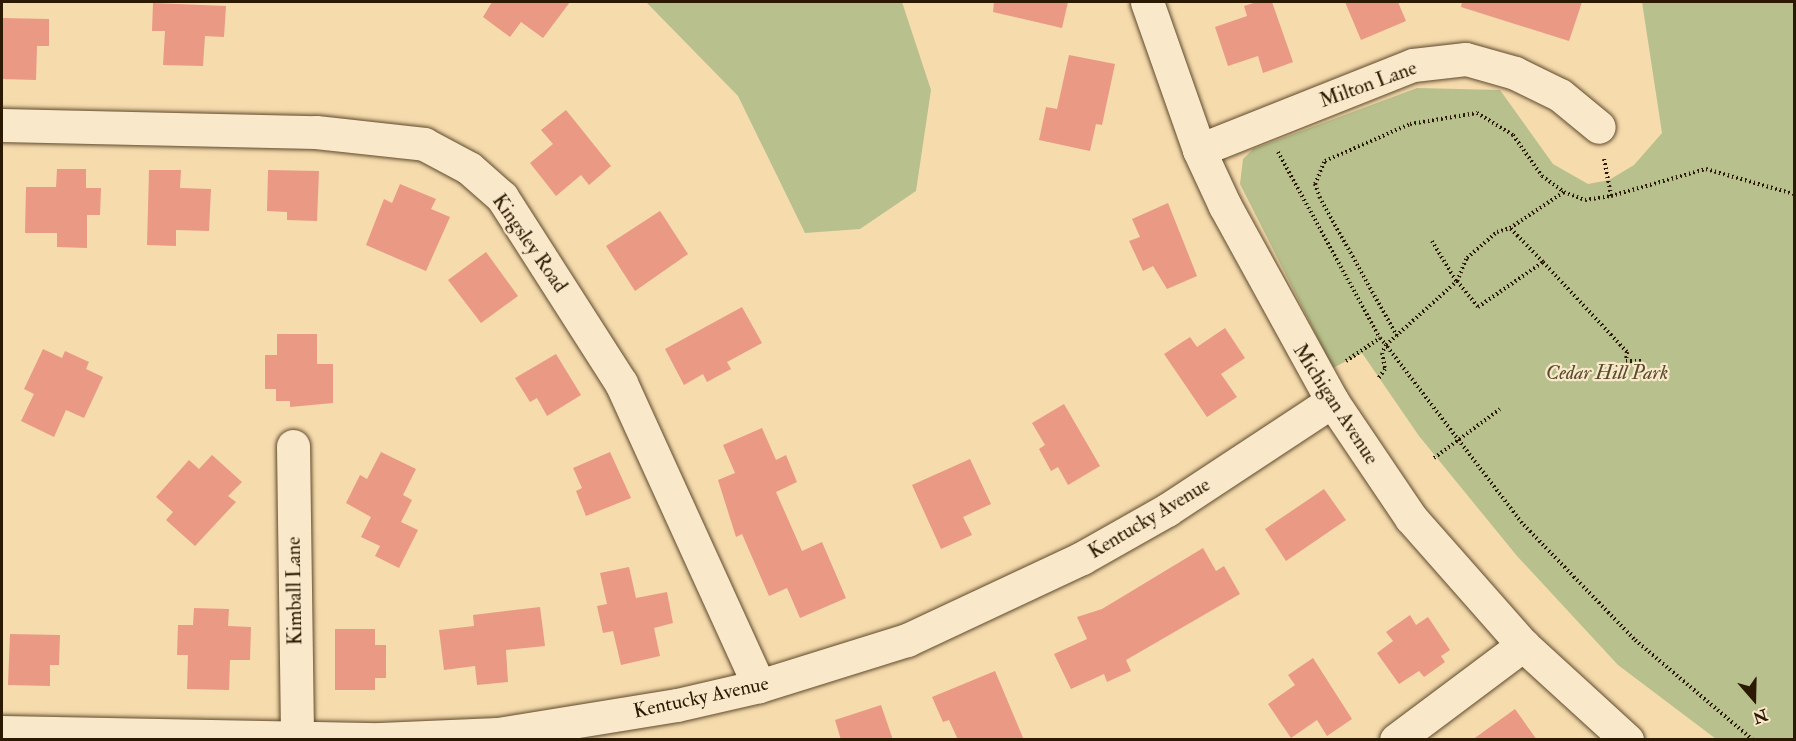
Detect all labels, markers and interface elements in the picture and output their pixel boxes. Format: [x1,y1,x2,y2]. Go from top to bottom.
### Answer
street label: Milton Lane [1316,55,1420,113]
street label: Kingsley Road [487,189,573,297]
street label: Michigan Avenue [1288,339,1384,469]
park label: Cedar Hill Park [1546,360,1668,384]
street label: Kentucky Avenue [1084,472,1214,564]
street label: Kimball Lane [281,536,307,646]
north arrow [1724,669,1784,729]
street label: Kentucky Avenue [631,671,771,723]
text: N [1750,704,1770,728]

